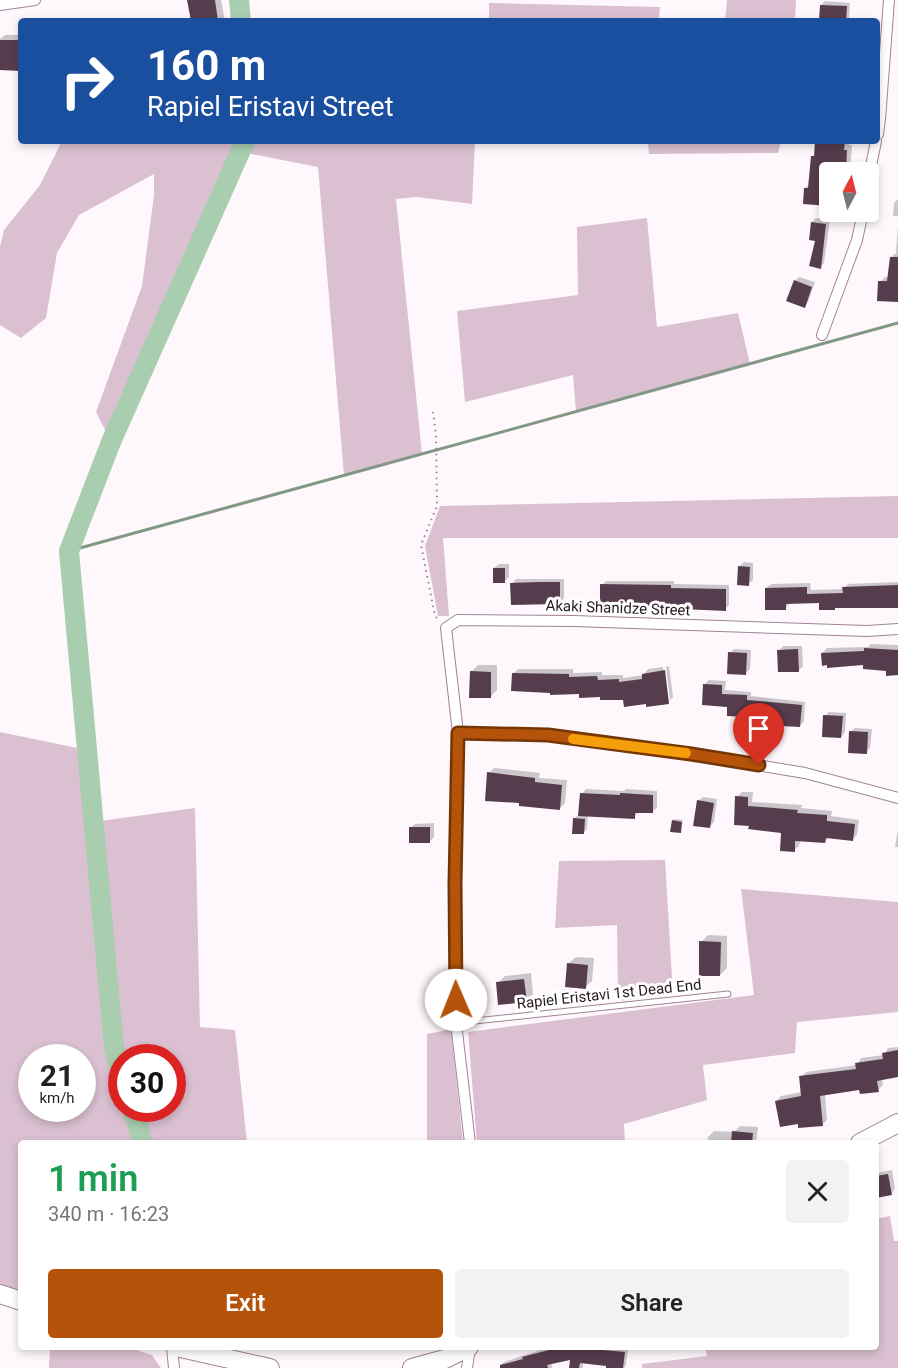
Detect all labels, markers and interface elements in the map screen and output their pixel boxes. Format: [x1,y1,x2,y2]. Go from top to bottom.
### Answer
text: 160 m [147,41,266,90]
icon: right [48,42,126,120]
text: Rapiel Eristavi Street [147,91,394,123]
north arrow [819,162,879,222]
map controls [819,162,879,222]
street label: Akaki Shanidze Street [545,596,691,620]
pin [733,703,784,765]
icon: arrive [742,712,775,745]
position arrow [424,968,488,1032]
street label: Rapiel Eristavi 1st Dead End [516,975,702,1013]
speed limit sign: 30 [108,1044,186,1122]
text: 21 [40,1058,74,1093]
text: km/h [39,1089,75,1107]
text: 1 min [48,1158,138,1200]
button: close [786,1160,849,1223]
text: 340 m · 16:23 [48,1202,169,1226]
button: Exit [48,1269,443,1338]
button: Share [455,1269,849,1338]

